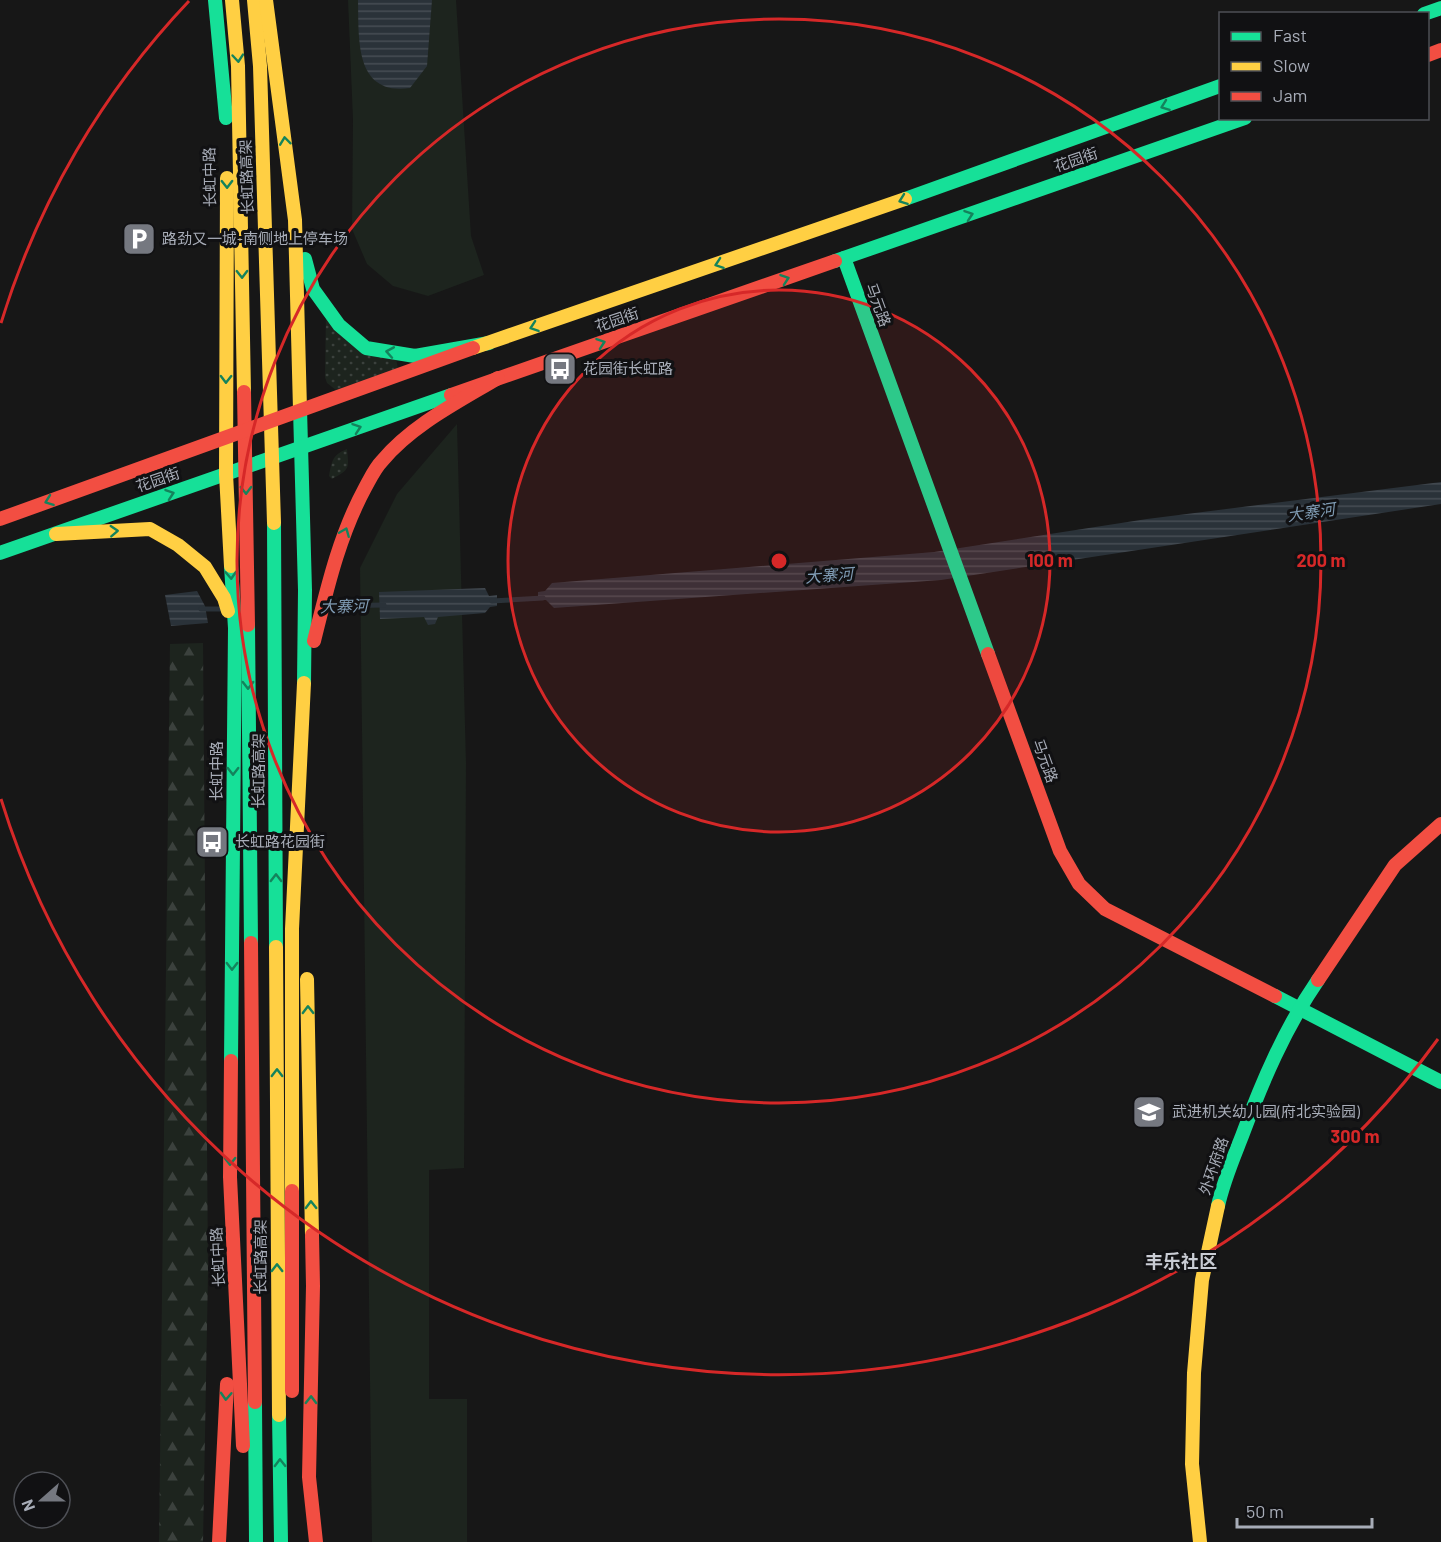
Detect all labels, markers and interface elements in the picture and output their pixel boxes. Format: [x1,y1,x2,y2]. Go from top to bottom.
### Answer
legend [1219,12,1429,120]
text: Fast [1273,24,1307,46]
one-way arrow [231,54,244,63]
text: Slow [1273,54,1310,76]
text: Jam [1273,84,1307,106]
one-way arrow [1161,99,1171,112]
one-way arrow [279,137,292,146]
street label: 长虹路高架 [236,139,256,215]
street label: 花园街 [1051,143,1100,175]
street label: 长虹中路 [199,147,219,207]
one-way arrow [221,179,233,188]
one-way arrow [898,193,909,206]
one-way arrow [963,209,974,222]
parking icon: 路劲又一城-南侧地上停车场 [121,221,157,257]
place label: 路劲又一城-南侧地上停车场 [162,229,348,247]
one-way arrow [714,257,724,270]
one-way arrow [236,270,249,279]
one-way arrow [779,273,790,286]
street label: 马元路 [863,280,895,329]
street label: 花园街 [592,303,641,335]
one-way arrow [529,320,540,333]
one-way arrow [595,337,606,350]
one-way arrow [385,346,394,358]
bus stop icon: 花园街长虹路 [542,351,578,387]
place label: 花园街长虹路 [583,359,673,377]
one-way arrow [220,374,232,383]
one-way arrow [351,422,362,435]
street label: 花园街 [133,463,182,495]
one-way arrow [240,486,252,495]
one-way arrow [164,488,175,501]
one-way arrow [44,493,55,506]
water label: 大寨河 [1286,498,1339,524]
one-way arrow [110,525,119,538]
one-way arrow [338,527,350,538]
text: 100 m [1027,549,1073,571]
text: 200 m [1296,549,1346,571]
centre of rings [769,551,789,571]
water label: 大寨河 [804,563,857,586]
one-way arrow [224,570,237,579]
water label: 大寨河 [320,596,371,615]
one-way arrow [242,681,254,690]
street label: 长虹路高架 [249,733,267,809]
street label: 马元路 [1030,736,1062,785]
street label: 长虹中路 [207,741,225,801]
one-way arrow [227,766,240,775]
bus stop icon: 长虹路花园街 [194,824,230,860]
place label: 长虹路花园街 [235,832,325,850]
one-way arrow [270,873,282,882]
one-way arrow [226,961,238,970]
one-way arrow [301,1006,314,1015]
one-way arrow [270,1068,283,1077]
school or university icon: 武进机关幼儿园(府北实验园) [1131,1094,1167,1130]
place label: 武进机关幼儿园(府北实验园) [1172,1102,1360,1120]
text: 300 m [1331,1125,1379,1147]
street label: 外环府路 [1195,1134,1231,1197]
one-way arrow [224,1156,237,1165]
one-way arrow [305,1200,318,1209]
street label: 长虹路高架 [251,1219,269,1295]
street label: 长虹中路 [206,1227,228,1287]
district label: 丰乐社区 [1145,1250,1217,1272]
one-way arrow [271,1263,284,1272]
one-way arrow [220,1391,233,1400]
one-way arrow [304,1395,317,1404]
one-way arrow [274,1458,286,1467]
north arrow [12,1470,72,1530]
scale bar [1237,1491,1372,1529]
text: N [17,1497,38,1514]
text: 50 m [1246,1500,1284,1522]

